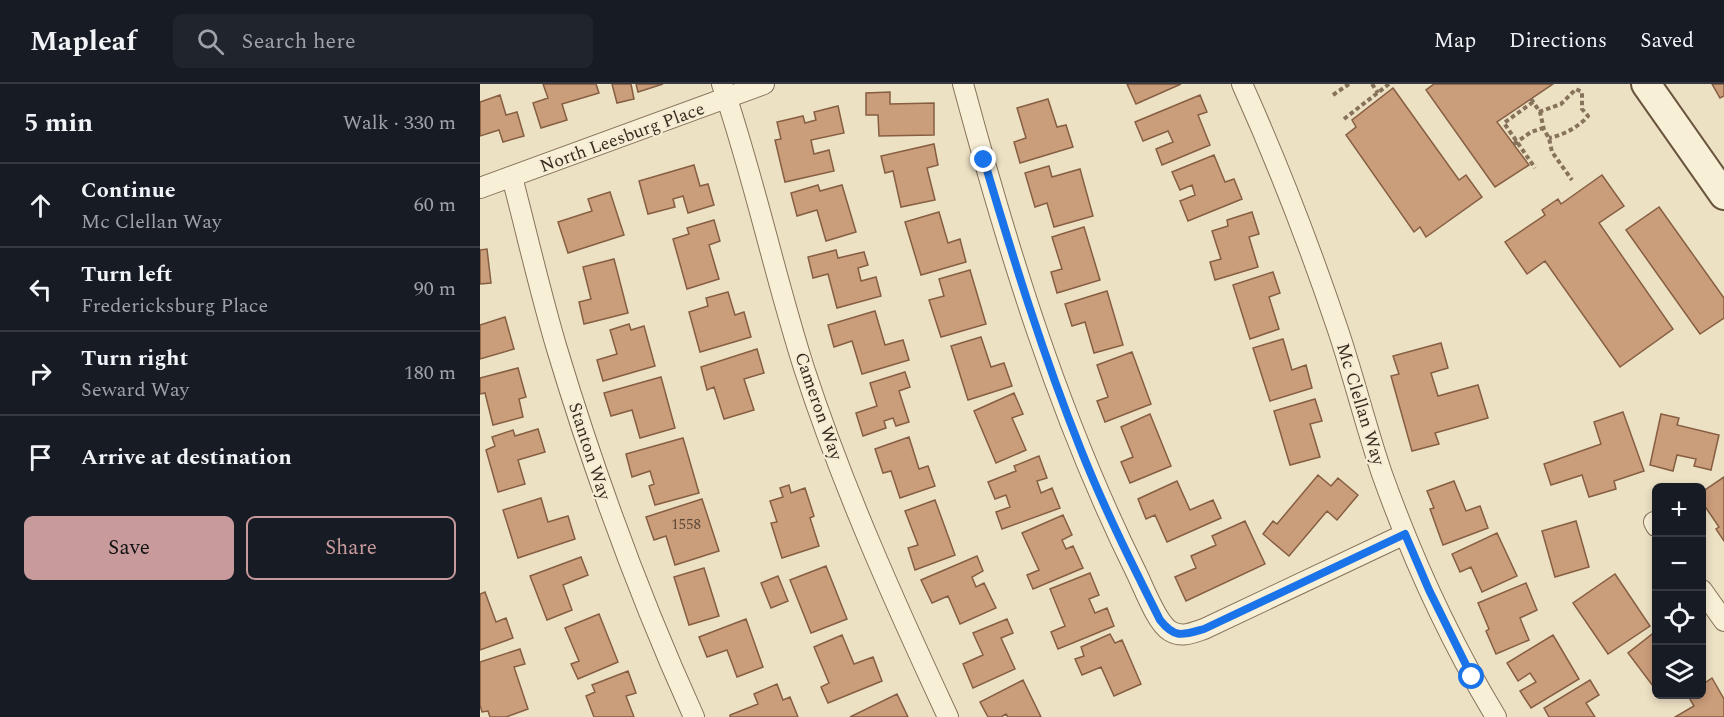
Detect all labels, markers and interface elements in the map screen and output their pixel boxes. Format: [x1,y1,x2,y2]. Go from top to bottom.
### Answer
search box [173,14,593,68]
text: Mapleaf [30,20,137,63]
icon: search [194,25,227,58]
text: Search here [242,25,356,58]
text: Map [1434,25,1476,57]
text: Directions [1509,25,1607,57]
text: Saved [1640,25,1694,57]
street label: North Leesburg Place [536,95,708,180]
text: 5 min [24,103,93,143]
text: Walk · 330 m [343,108,456,138]
route end [970,146,996,172]
text: Continue [81,174,176,207]
icon: ahead [24,189,57,222]
text: 60 m [414,190,456,220]
text: Mc Clellan Way [81,207,222,237]
text: Turn left [81,258,173,291]
icon: left [24,273,57,306]
text: 90 m [414,274,456,304]
text: Fredericksburg Place [81,291,268,321]
street label: Mc Clellan Way [1329,340,1392,470]
text: Turn right [81,342,188,375]
street label: Cameron Way [787,349,850,465]
icon: right [24,357,57,390]
text: 180 m [404,358,456,388]
text: Seward Way [81,375,189,405]
street label: Stanton Way [561,399,618,505]
icon: arrive [24,441,57,474]
text: Arrive at destination [81,441,292,474]
map controls [1652,483,1706,699]
button: + [1652,483,1706,537]
house number: 1558 [671,513,701,536]
button: Save [24,516,234,580]
button: Share [246,516,456,580]
button: − [1652,537,1706,591]
button: locate [1652,591,1706,645]
button: layers [1652,645,1706,699]
route start [1458,663,1484,689]

